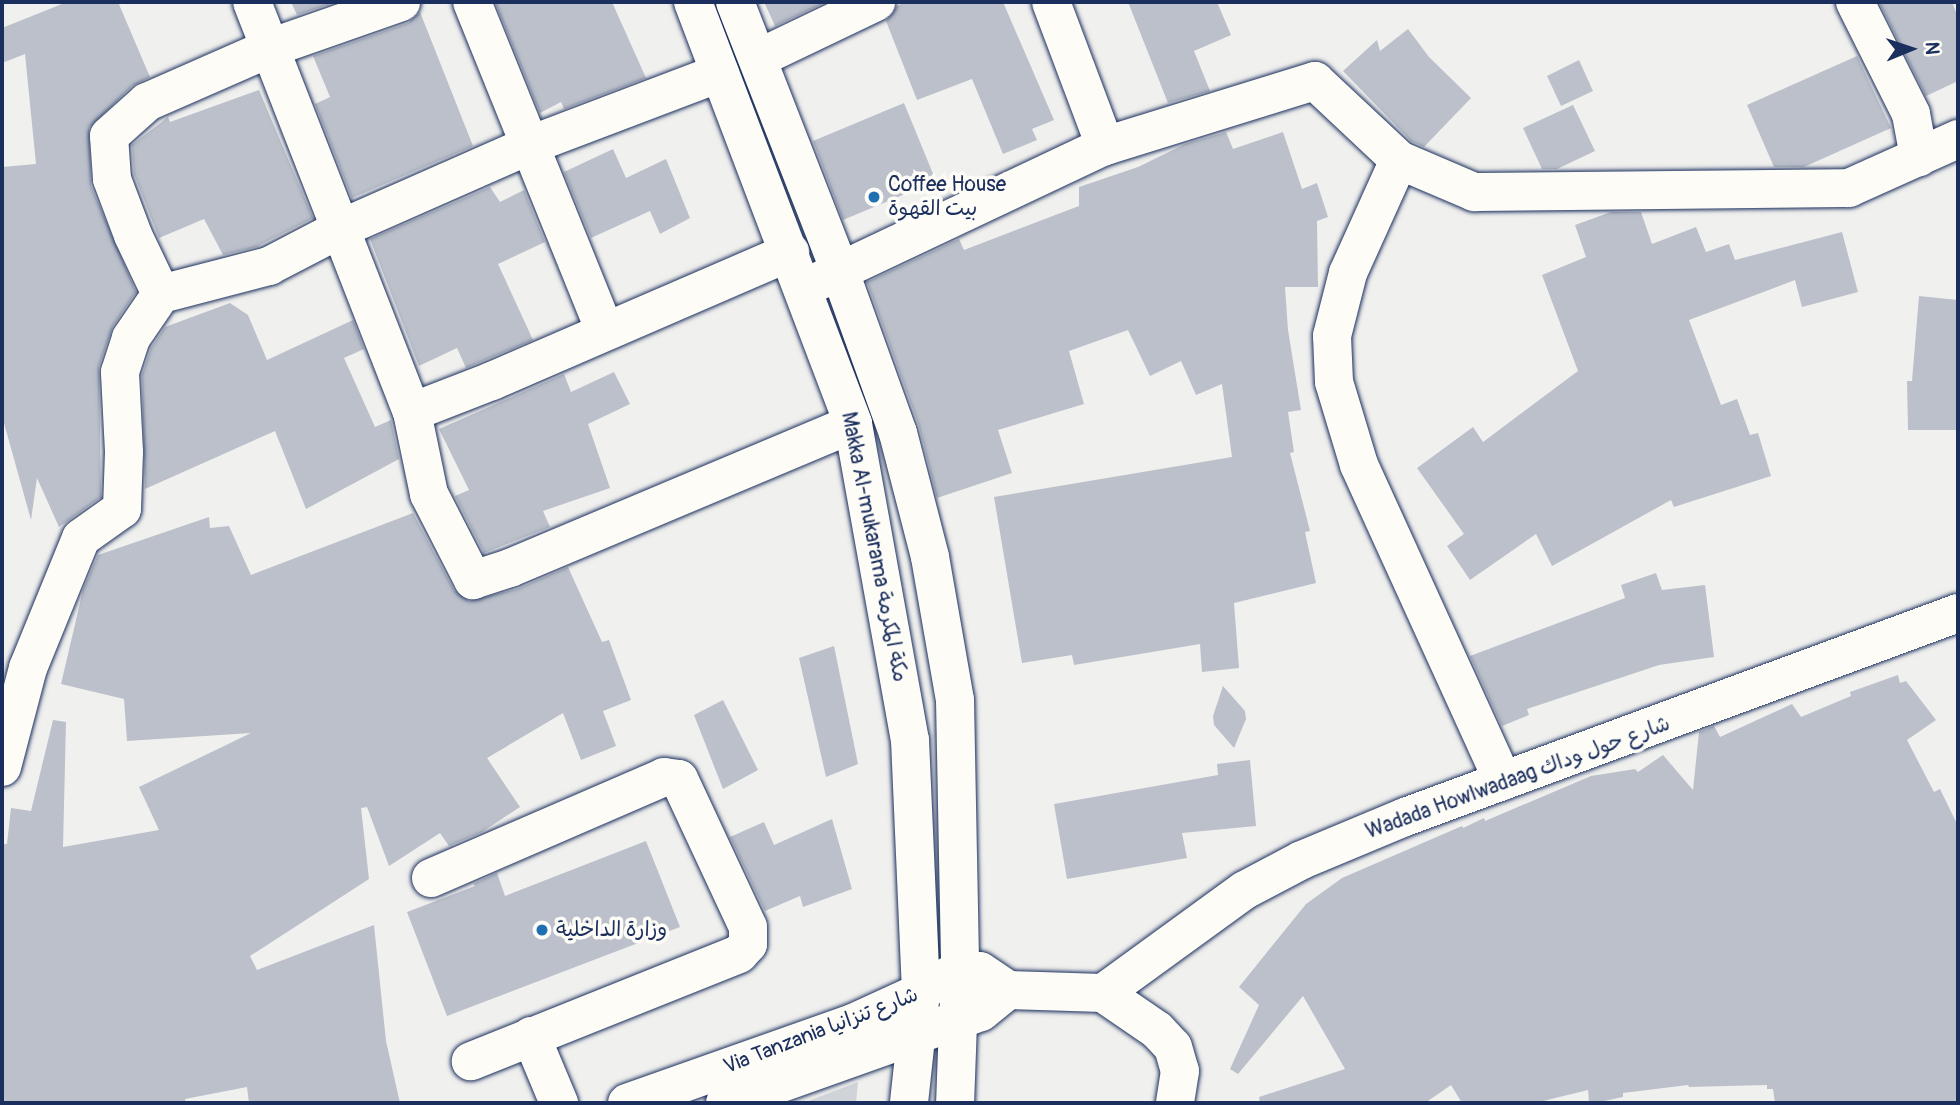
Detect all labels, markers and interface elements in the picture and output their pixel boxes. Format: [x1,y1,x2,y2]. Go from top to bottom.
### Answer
north arrow [1876,14,1946,84]
text: N [1920,41,1944,55]
place label: Coffee House بيت القهوة [888,172,1006,222]
marker: Coffee House بيت القهوة [866,189,882,205]
street label: Makka Al-mukarama مكة المكرمة [835,410,913,684]
street label: Wadada Howlwadaag شارع حول وداك [1362,711,1674,845]
place label: وزارة الداخلية [556,917,667,943]
marker: وزارة الداخلية [534,922,550,938]
street label: Via Tanzania شارع تنزانيا [720,982,922,1080]

